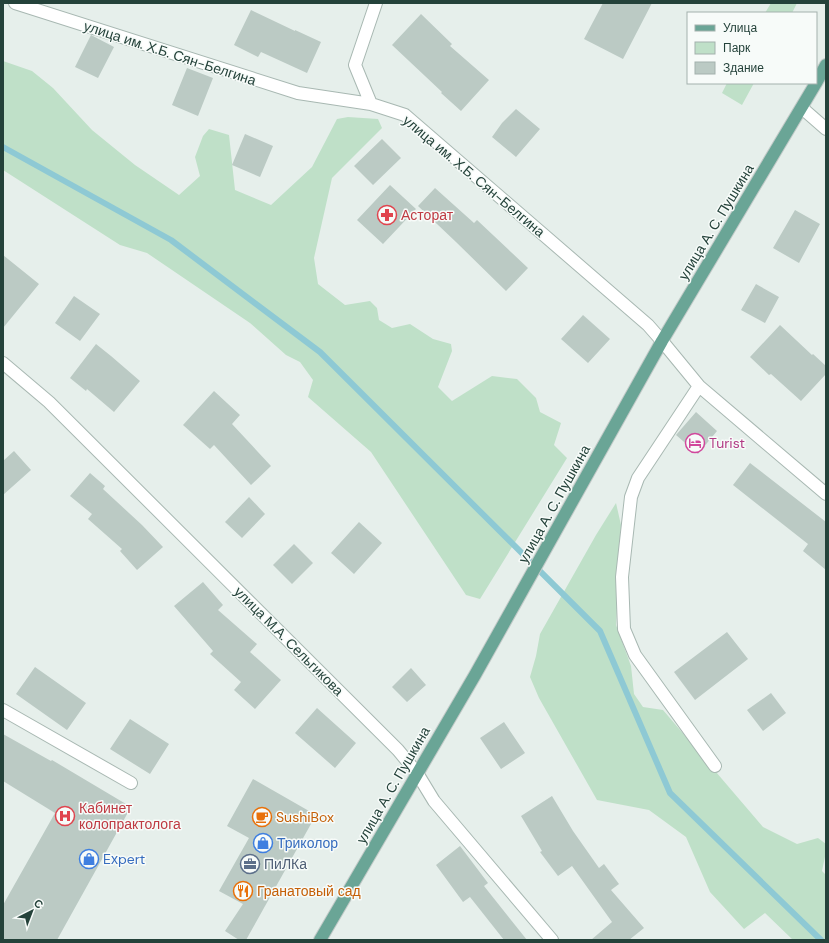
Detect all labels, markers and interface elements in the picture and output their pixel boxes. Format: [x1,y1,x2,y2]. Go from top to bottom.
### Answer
legend [687,12,817,84]
street label: улица им. Х.Б. Сян-Белгина [82,17,259,89]
text: Улица [723,20,757,36]
text: Парк [723,40,751,56]
text: Здание [723,60,764,76]
street label: улица им. Х.Б. Сян-Белгина [399,111,549,241]
street label: улица А. С. Пушкина [674,160,758,283]
pharmacy icon: Асторат [376,204,398,226]
place label: Асторат [401,206,454,224]
hotel icon: Turist [684,432,706,454]
place label: Turist [709,434,745,452]
street label: улица А. С. Пушкина [514,442,594,566]
street label: улица М.А. Сельгикова [231,583,348,700]
street label: улица А. С. Пушкина [352,723,434,847]
place label: Кабинет колопрактолога [79,799,181,833]
hospital icon: Кабинет колопрактолога [54,805,76,827]
cafe icon: SushiBox [251,806,273,828]
place label: SushiBox [276,808,334,826]
shop icon: Триколор [252,832,274,854]
place label: Триколор [277,834,338,852]
shop icon: Eхpert [78,848,100,870]
place label: Eхpert [103,850,145,868]
office icon: ПиЛКа [239,853,261,875]
place label: ПиЛКа [264,855,307,873]
restaurant icon: Гранатовый сад [232,880,254,902]
place label: Гранатовый сад [257,882,361,900]
north arrow [12,891,52,931]
text: С [31,896,46,911]

